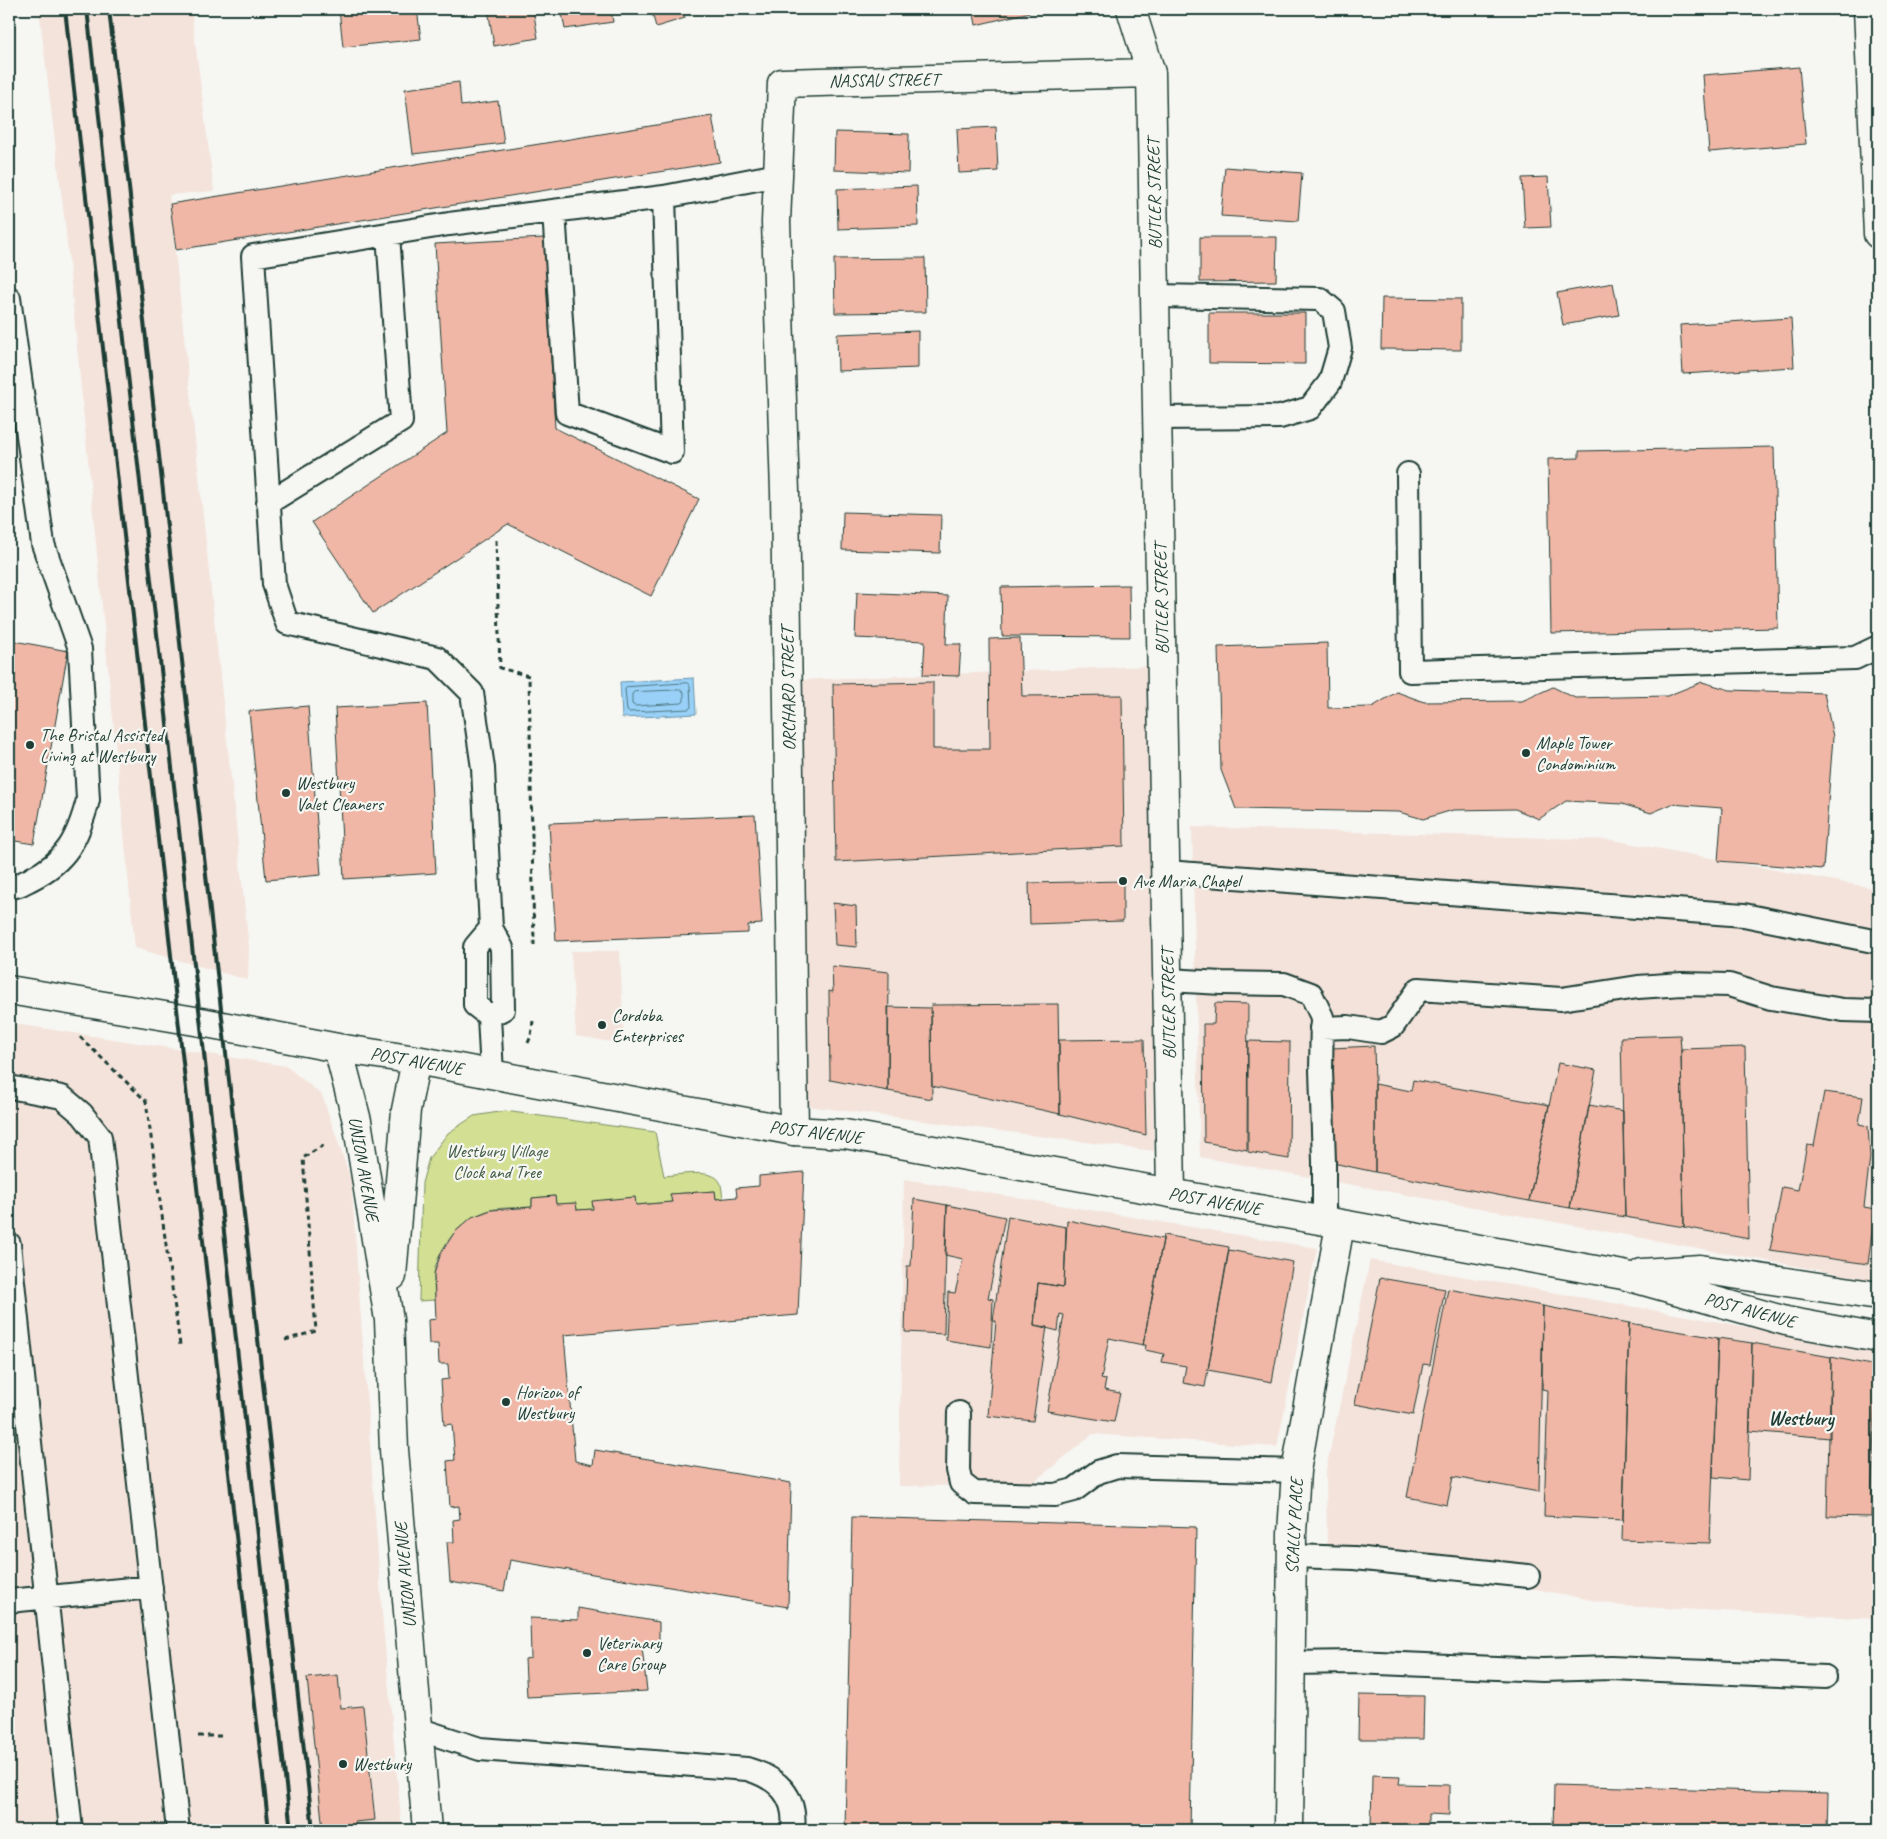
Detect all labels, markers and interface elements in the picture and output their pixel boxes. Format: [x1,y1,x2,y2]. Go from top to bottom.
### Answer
street label: NASSAU STREET [829,68,943,92]
street label: BUTLER STREET [1142,134,1166,250]
street label: BUTLER STREET [1149,539,1173,655]
street label: ORCHARD STREET [776,622,800,751]
place label: The Bristal Assisted Living at Westbury [40,724,166,767]
place label: Maple Tower Condominium [1536,732,1616,775]
marker: The Bristal Assisted Living at Westbury [24,739,36,751]
marker: Maple Tower Condominium [1520,747,1532,759]
place label: Westbury Valet Cleaners [296,772,385,815]
marker: Westbury Valet Cleaners [280,787,292,799]
place label: Ave Maria Chapel [1133,870,1243,892]
marker: Ave Maria Chapel [1117,875,1129,887]
street label: BUTLER STREET [1156,944,1180,1060]
place label: Cordoba Enterprises [612,1004,685,1047]
marker: Cordoba Enterprises [596,1019,608,1031]
street label: POST AVENUE [369,1042,467,1080]
street label: UNION AVENUE [344,1115,384,1225]
street label: POST AVENUE [768,1115,866,1149]
park label: Westbury Village Clock and Tree [447,1140,549,1183]
street label: POST AVENUE [1167,1182,1265,1220]
street label: POST AVENUE [1702,1287,1800,1333]
place label: Horizon of Westbury [516,1381,582,1424]
marker: Horizon of Westbury [500,1396,512,1408]
district label: Westbury [1768,1406,1836,1432]
street label: SCALLY PLACE [1281,1475,1308,1574]
street label: UNION AVENUE [389,1519,421,1629]
place label: Veterinary Care Group [597,1632,667,1675]
marker: Veterinary Care Group [581,1647,593,1659]
place label: Westbury [353,1753,413,1775]
marker: Westbury [337,1758,349,1770]

